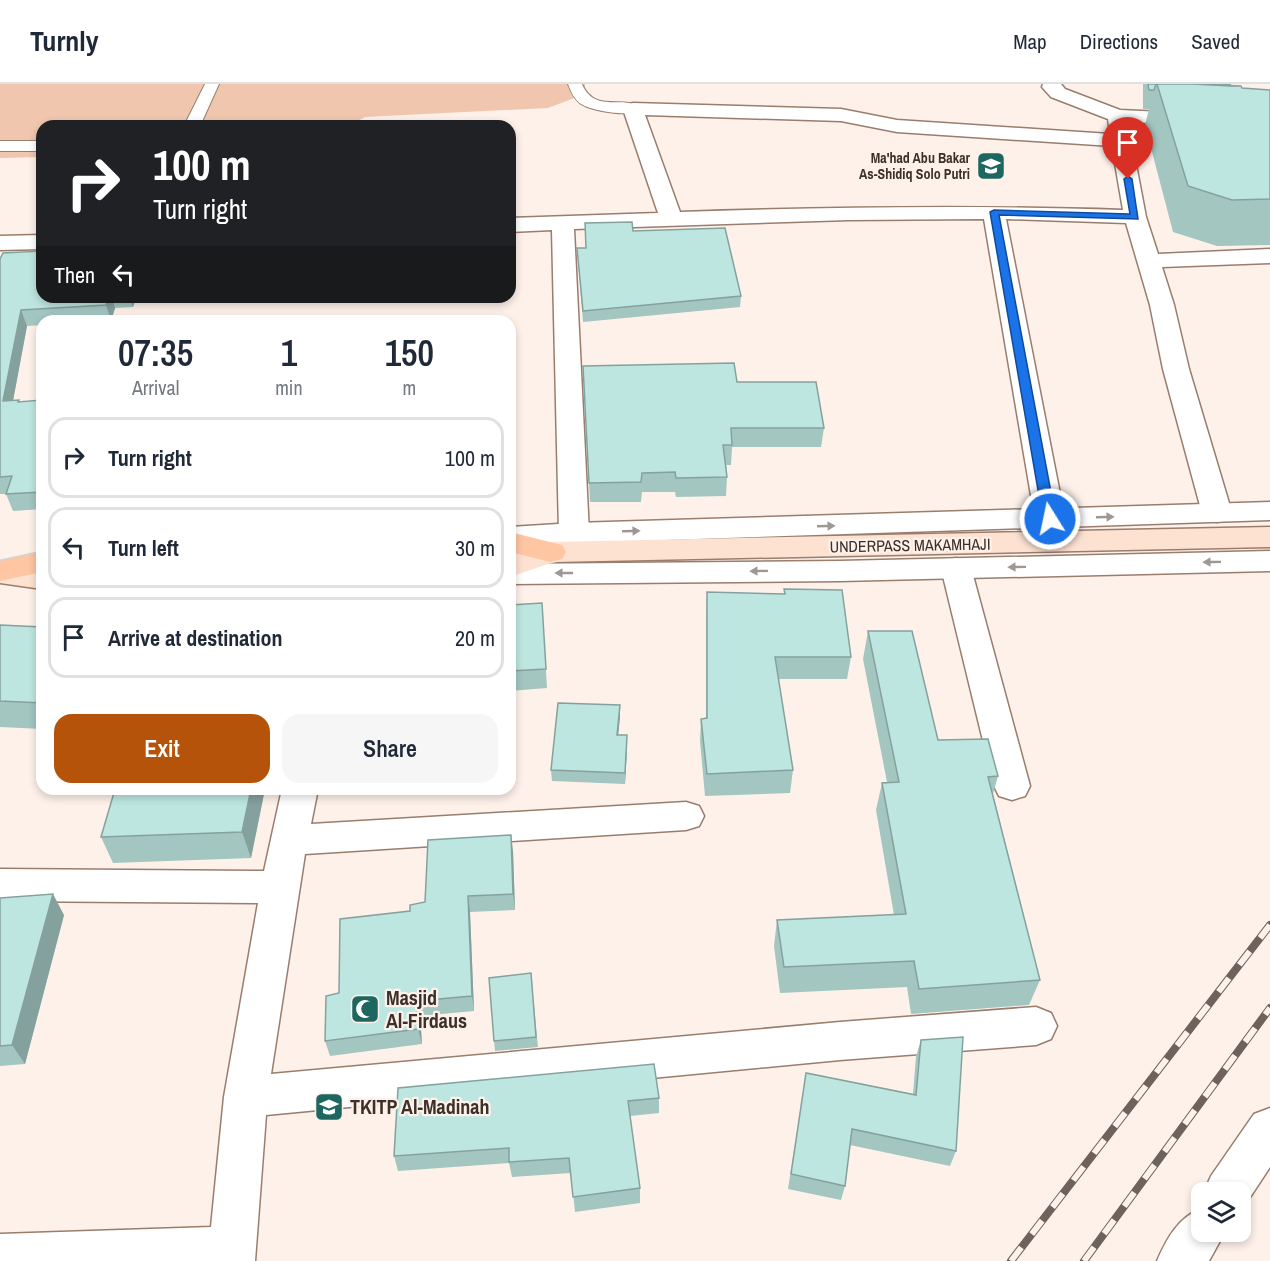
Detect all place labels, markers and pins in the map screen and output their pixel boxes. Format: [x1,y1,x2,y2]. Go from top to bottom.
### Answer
pin [1102,117,1153,179]
place label: Ma'had Abu Bakar As-Shidiq Solo Putri [859,149,971,183]
school or university icon: Ma'had Abu Bakar As-Shidiq Solo Putri [975,150,1007,182]
place label: Masjid Al-Firdaus [386,984,467,1034]
mosque icon: Masjid Al-Firdaus [349,993,381,1025]
school or university icon: TKITP Al-Madinah [313,1091,345,1123]
place label: TKITP Al-Madinah [350,1093,489,1120]

